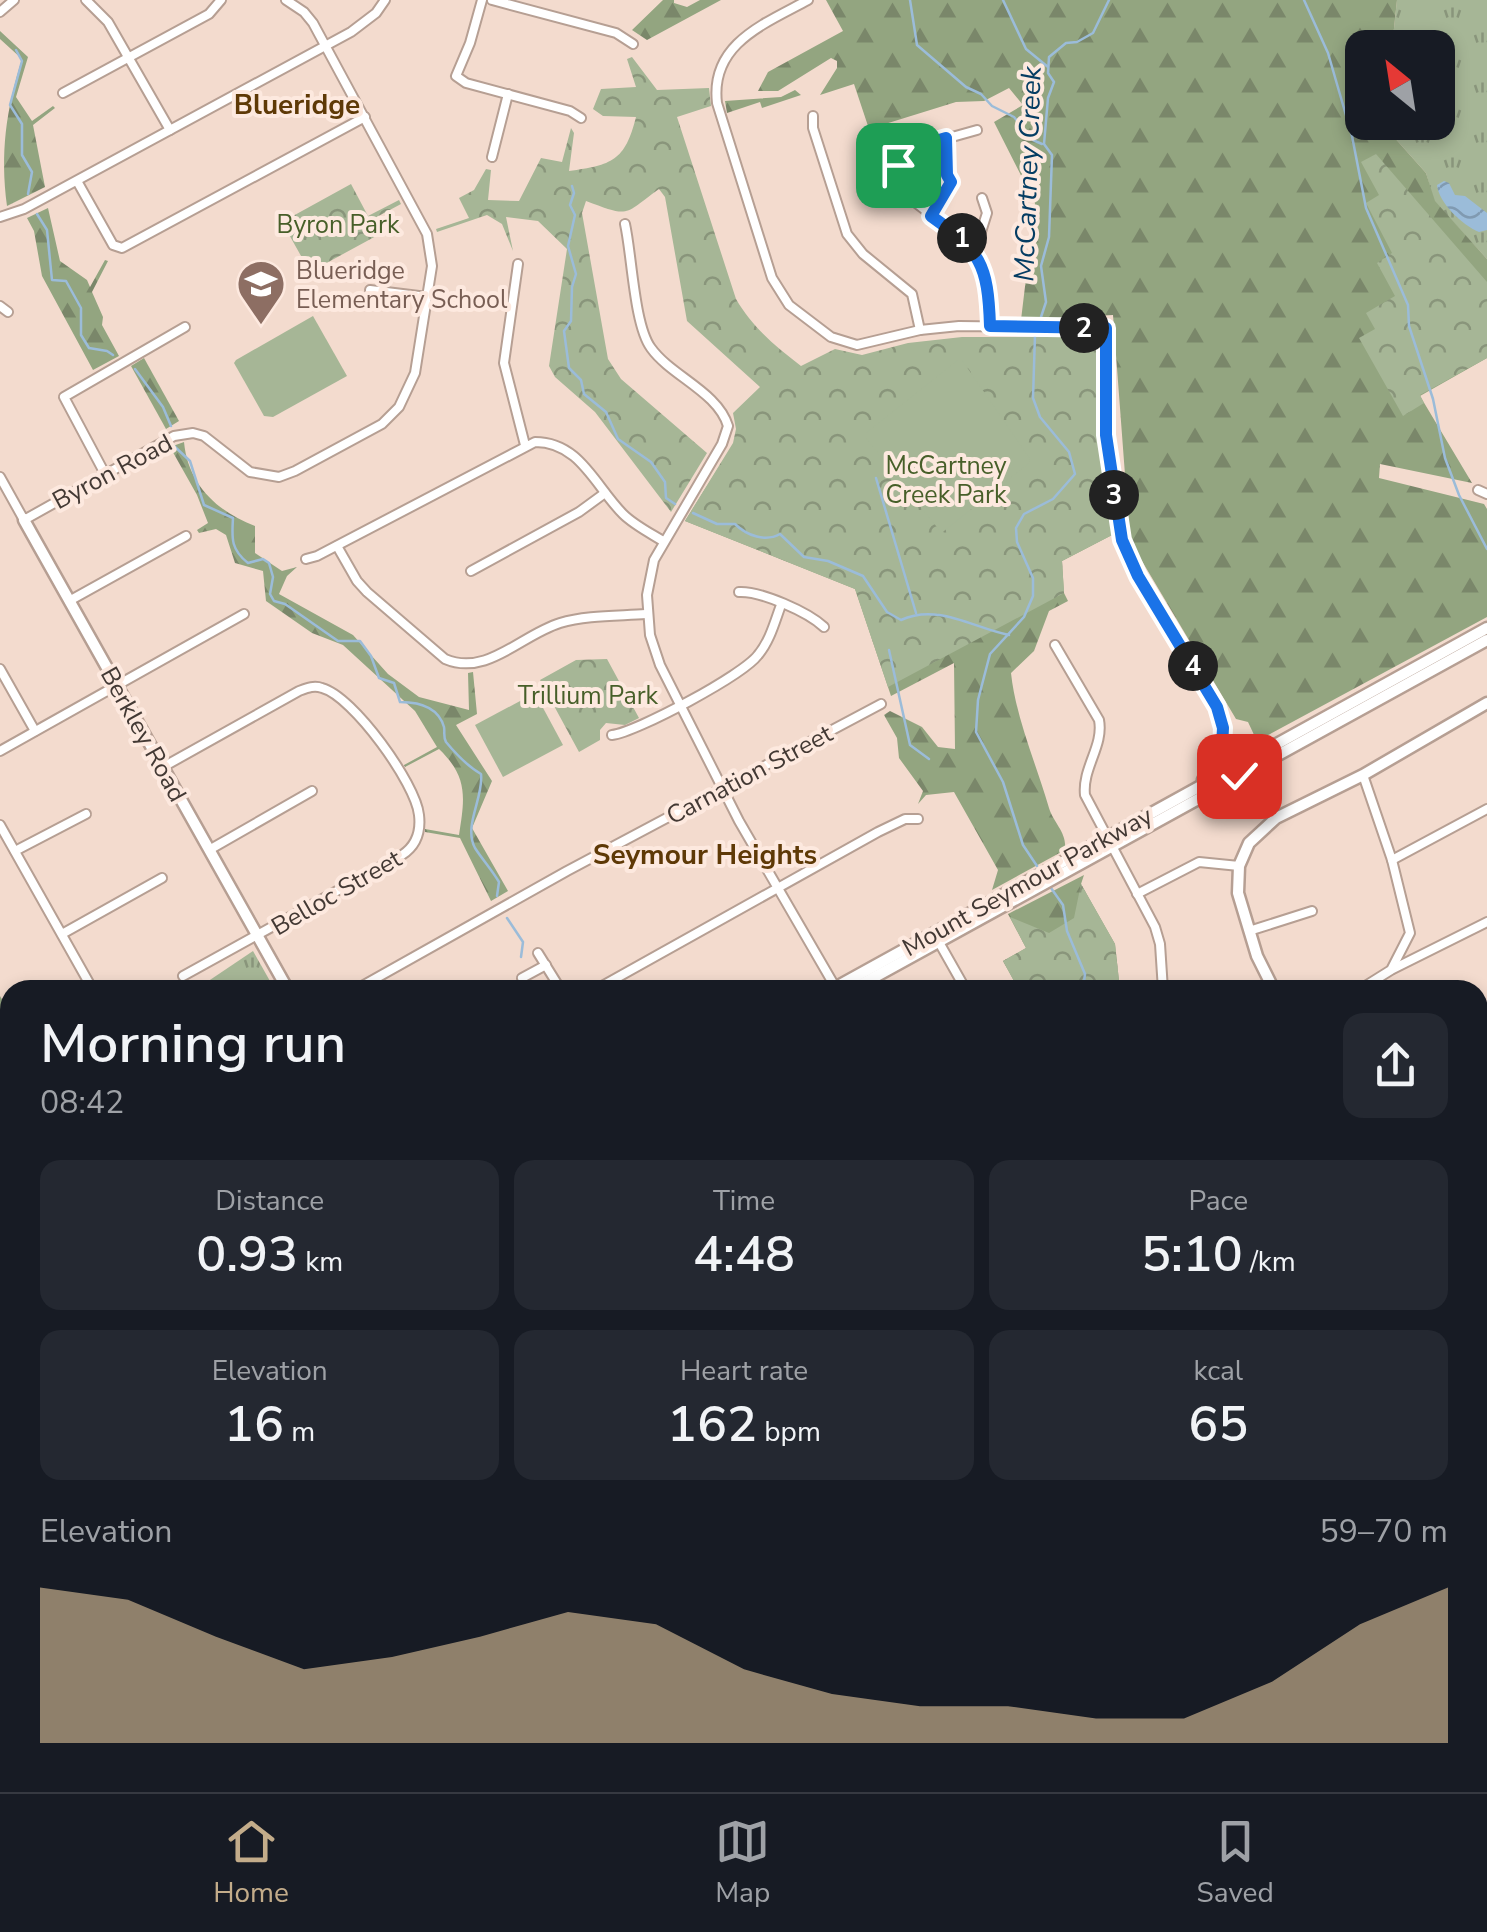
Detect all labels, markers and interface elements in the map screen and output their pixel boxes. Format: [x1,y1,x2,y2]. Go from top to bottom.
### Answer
north arrow [1345,30,1455,140]
map controls [1345,30,1455,140]
water label: McCartney Creek [1005,65,1051,282]
district label: Blueridge [234,86,360,124]
pin [856,123,941,208]
icon: arrive [871,138,926,193]
park label: Byron Park [277,208,400,242]
pin: 1 [937,213,987,263]
text: 1 [954,219,970,257]
place label: Blueridge Elementary School [296,254,508,317]
school or university icon: Blueridge Elementary School [235,258,287,326]
pin: 2 [1059,303,1109,353]
text: 2 [1076,309,1092,347]
street label: Byron Road [47,426,178,518]
park label: McCartney Creek Park [885,449,1007,512]
pin: 3 [1089,470,1139,520]
text: 3 [1106,476,1122,514]
pin: 4 [1168,641,1218,691]
text: 4 [1185,647,1201,685]
street label: Berkley Road [92,661,194,808]
park label: Trillium Park [518,679,659,713]
street label: Carnation Street [661,717,839,833]
pin [1197,734,1282,819]
icon: check [1212,749,1267,804]
street label: Mount Seymour Parkway [896,799,1159,965]
district label: Seymour Heights [593,836,817,874]
street label: Belloc Street [265,842,408,944]
text: Morning run [40,1006,346,1081]
button: share [1343,1013,1448,1118]
text: 08:42 [40,1081,124,1124]
text: Distance [215,1182,324,1220]
text: Time [713,1182,775,1220]
text: Pace [1189,1182,1248,1220]
text: 0.93 [196,1220,298,1289]
text: 4:48 [693,1220,795,1289]
text: 5:10 [1141,1220,1243,1289]
text: km [298,1243,343,1281]
text: /km [1243,1243,1296,1281]
text: Elevation [212,1352,328,1390]
text: Heart rate [680,1352,808,1390]
text: kcal [1194,1352,1243,1390]
text: 16 [224,1390,284,1459]
text: 162 [667,1390,757,1459]
text: 65 [1188,1390,1248,1459]
text: m [284,1413,315,1451]
text: bpm [757,1413,821,1451]
text: Elevation [40,1510,173,1553]
text: 59–70 m [1320,1510,1448,1553]
tab: Home [213,1814,289,1912]
tab: Map [715,1814,770,1912]
tab: Saved [1196,1814,1274,1912]

